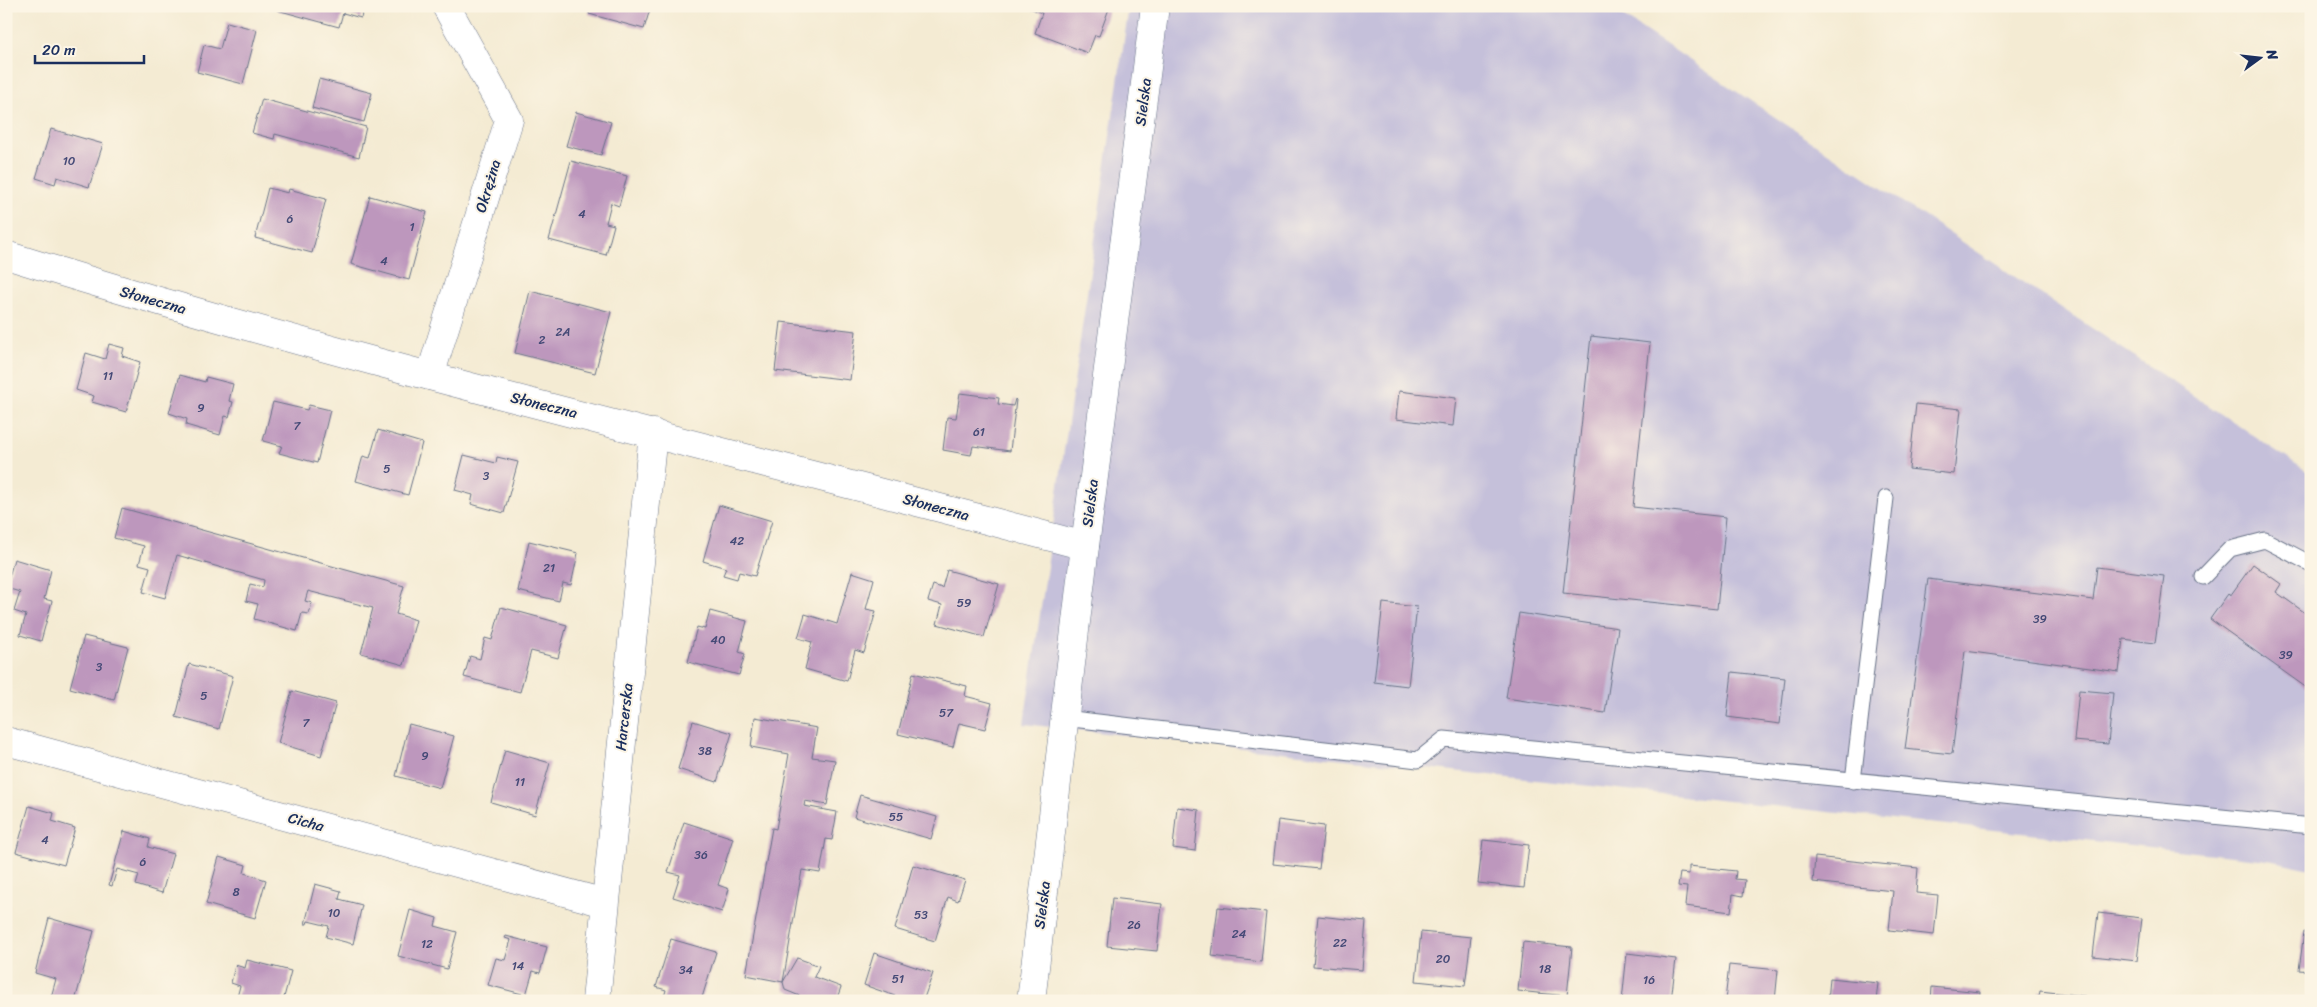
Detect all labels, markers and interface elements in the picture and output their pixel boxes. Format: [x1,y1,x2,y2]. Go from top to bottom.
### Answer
scale bar [35,32,144,64]
north arrow [2234,32,2284,82]
text: 20 m [42,37,76,63]
text: N [2258,46,2285,63]
street label: Sielska [1127,76,1159,127]
house number: 10 [63,150,76,172]
street label: Okrężna [468,156,509,216]
house number: 4 [578,203,586,225]
house number: 6 [287,208,294,230]
house number: 1 [409,216,415,238]
house number: 4 [380,250,388,272]
street label: Słoneczna [117,278,190,322]
house number: 2A [556,321,571,343]
house number: 2 [539,329,546,351]
house number: 11 [103,365,113,387]
street label: Słoneczna [508,384,581,426]
house number: 9 [197,397,205,419]
house number: 7 [294,415,302,437]
house number: 61 [973,421,985,443]
house number: 5 [383,458,391,480]
house number: 3 [483,465,490,487]
street label: Sielska [1074,477,1106,528]
street label: Słoneczna [900,486,973,528]
house number: 42 [730,530,744,552]
house number: 21 [543,557,555,579]
house number: 59 [957,592,971,614]
house number: 39 [2033,608,2047,630]
house number: 40 [710,629,726,651]
house number: 39 [2279,644,2293,666]
house number: 3 [96,656,103,678]
street label: Harcerska [608,681,641,752]
house number: 5 [200,685,208,707]
house number: 57 [939,702,954,724]
house number: 7 [303,712,311,734]
house number: 38 [698,740,712,762]
house number: 9 [421,745,429,767]
house number: 11 [515,771,525,793]
street label: Cicha [285,805,327,839]
house number: 55 [889,806,903,828]
house number: 4 [41,829,49,851]
house number: 36 [694,844,708,866]
house number: 6 [140,851,147,873]
street label: Sielska [1026,879,1058,930]
house number: 8 [232,881,240,903]
house number: 10 [328,902,341,924]
house number: 53 [914,904,928,926]
house number: 26 [1127,914,1141,936]
house number: 24 [1232,923,1247,945]
house number: 22 [1333,932,1347,954]
house number: 12 [421,933,433,955]
house number: 20 [1436,948,1451,970]
house number: 14 [512,955,525,977]
house number: 18 [1539,958,1551,980]
house number: 34 [679,959,694,981]
house number: 51 [892,968,904,990]
house number: 16 [1643,969,1655,991]

